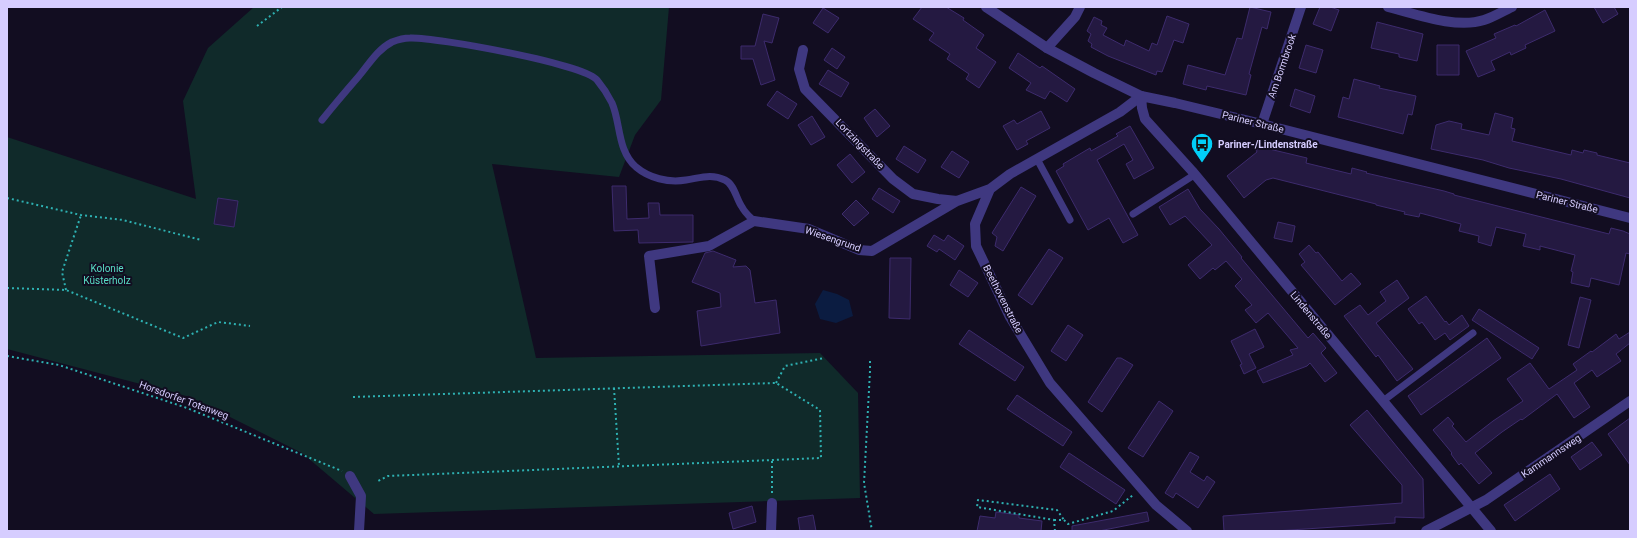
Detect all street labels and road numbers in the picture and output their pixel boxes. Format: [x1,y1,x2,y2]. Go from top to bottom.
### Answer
street label: Am Bormbrook [1266,32,1298,100]
street label: Pariner Straße [1221,109,1285,135]
street label: Lortzingstraße [834,117,886,171]
street label: Pariner Straße [1535,189,1599,215]
street label: Wiesengrund [804,224,862,254]
street label: Beethovenstraße [981,263,1025,335]
street label: Lindenstraße [1288,289,1334,341]
street label: Horsdorfer Totenweg [138,379,230,421]
street label: Kammannsweg [1519,432,1583,480]

